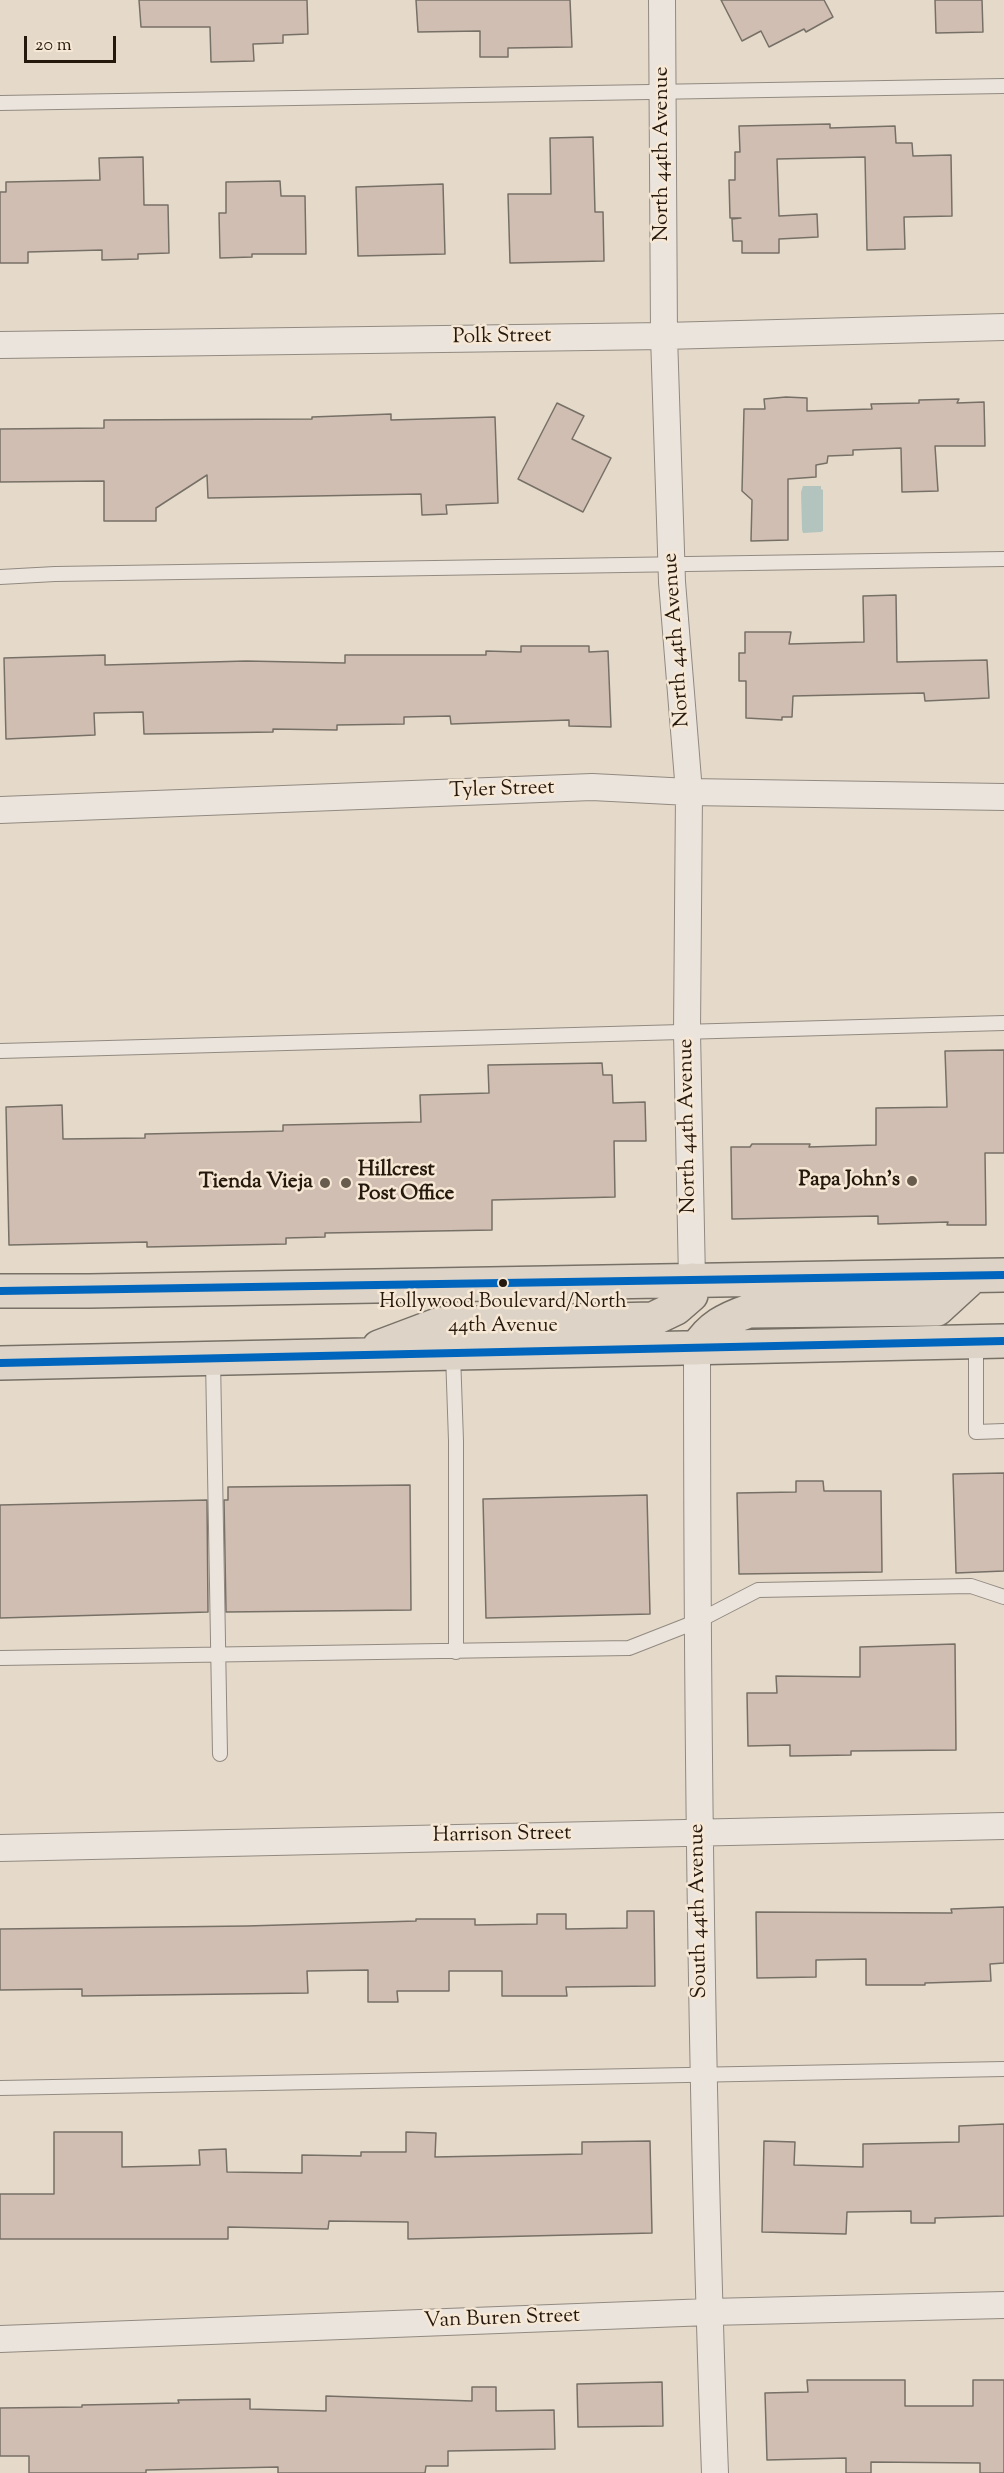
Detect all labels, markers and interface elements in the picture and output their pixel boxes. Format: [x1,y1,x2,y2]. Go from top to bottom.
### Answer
scale bar [27,24,118,62]
text: 20 m [35,33,72,59]
street label: North 44th Avenue [650,67,676,241]
street label: Polk Street [453,325,551,351]
street label: North 44th Avenue [659,552,697,728]
street label: Tyler Street [449,777,555,805]
street label: North 44th Avenue [675,1038,703,1214]
place label: Hillcrest Post Office [358,1158,454,1208]
place label: Papa John's [798,1168,900,1194]
place label: Tienda Vieja [199,1170,313,1196]
marker: Papa John's [905,1174,919,1188]
marker: Tienda Vieja [318,1176,332,1190]
marker: Hillcrest Post Office [339,1176,353,1190]
marker: Hollywood Boulevard/North 44th Avenue [497,1277,509,1289]
place label: Hollywood Boulevard/North 44th Avenue [379,1292,627,1339]
street label: Harrison Street [433,1822,571,1850]
street label: South 44th Avenue [686,1823,714,1999]
street label: Van Buren Street [423,2305,581,2335]

